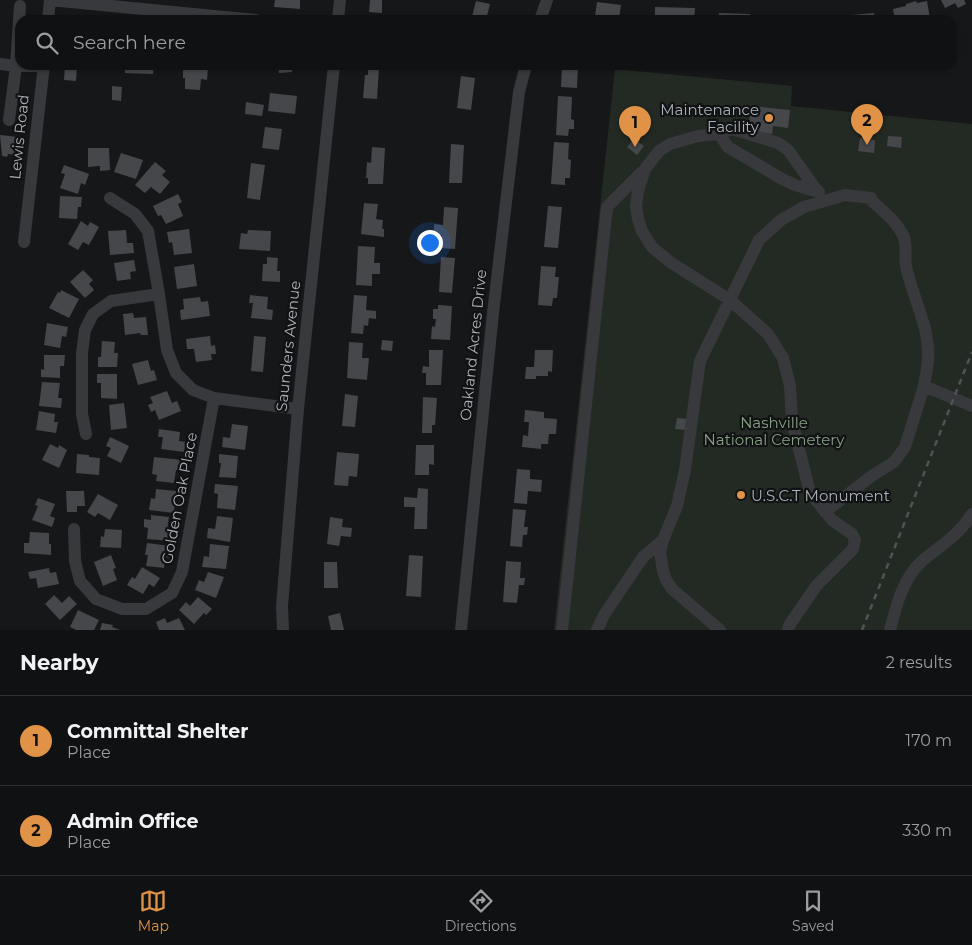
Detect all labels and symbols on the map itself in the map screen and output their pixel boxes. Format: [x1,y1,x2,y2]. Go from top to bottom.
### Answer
street label: Lewis Road [5,94,33,180]
place label: Maintenance Facility [660,100,760,136]
pin: 2 [851,104,883,145]
pin: 1 [619,106,651,147]
marker: Maintenance Facility [763,112,775,124]
your location [417,230,443,256]
street label: Oakland Acres Drive [456,268,490,422]
street label: Saunders Avenue [272,280,304,412]
park label: Nashville National Cemetery [704,413,845,449]
street label: Golden Oak Place [157,431,201,565]
place label: U.S.C.T Monument [751,486,890,505]
marker: U.S.C.T Monument [735,489,747,501]

